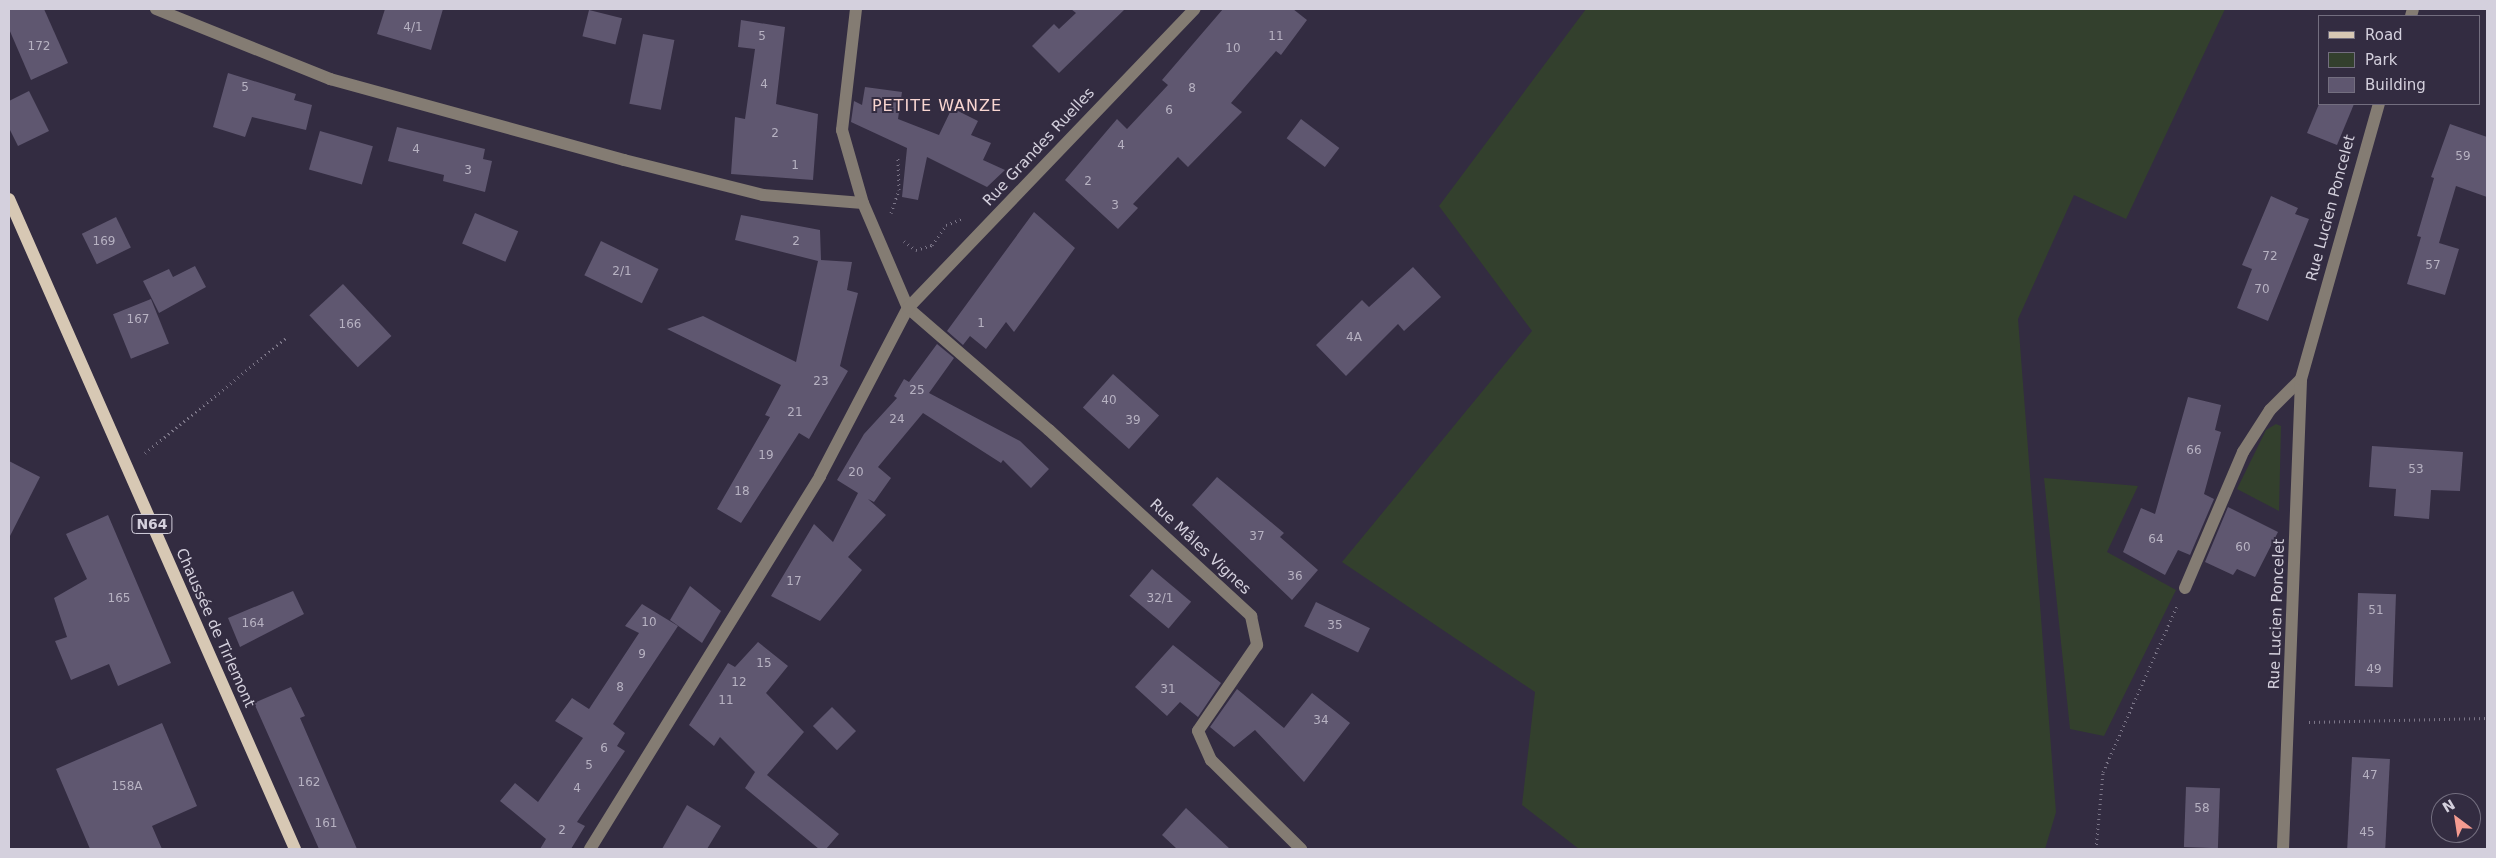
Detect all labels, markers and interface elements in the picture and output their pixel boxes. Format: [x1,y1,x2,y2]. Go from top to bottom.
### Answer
legend [2318,15,2481,105]
house number: 4/1 [403,21,423,35]
text: Road [2365,26,2403,44]
house number: 5 [758,30,766,44]
house number: 11 [1268,30,1284,44]
house number: 172 [28,40,50,54]
house number: 10 [1225,42,1241,56]
text: Park [2365,51,2397,69]
text: Building [2365,76,2426,94]
house number: 4 [760,78,768,92]
house number: 5 [241,81,249,95]
house number: 8 [1188,82,1196,96]
street label: Rue Grandes Ruelles [980,84,1098,210]
district label: PETITE WANZE [870,96,1004,116]
house number: 6 [1165,104,1173,118]
house number: 2 [771,127,779,141]
street label: Rue Lucien Poncelet [2303,133,2359,283]
house number: 4 [1117,139,1125,153]
house number: 4 [412,143,420,157]
house number: 59 [2455,150,2471,164]
house number: 1 [791,159,799,173]
house number: 3 [464,164,472,178]
house number: 2 [1084,175,1092,189]
house number: 3 [1111,199,1119,213]
house number: 169 [93,235,115,249]
house number: 2 [792,235,800,249]
house number: 72 [2262,250,2278,264]
house number: 57 [2425,259,2441,273]
house number: 2/1 [612,265,632,279]
house number: 70 [2254,283,2270,297]
house number: 167 [127,313,149,327]
house number: 1 [977,317,985,331]
house number: 166 [339,318,361,332]
house number: 4A [1346,331,1362,345]
house number: 23 [813,375,829,389]
house number: 25 [909,384,925,398]
house number: 40 [1101,394,1117,408]
house number: 21 [787,406,803,420]
house number: 24 [889,413,905,427]
house number: 39 [1125,414,1141,428]
house number: 66 [2186,444,2202,458]
house number: 19 [758,449,774,463]
house number: 53 [2408,463,2424,477]
house number: 20 [848,466,864,480]
house number: 18 [734,485,750,499]
street label: Rue Mâles Vignes [1146,496,1254,598]
road number: N64 [131,512,173,536]
house number: 37 [1249,530,1265,544]
house number: 64 [2148,533,2164,547]
street label: Rue Lucien Poncelet [2265,538,2289,690]
house number: 60 [2235,541,2251,555]
street label: Chaussée de Tirlemont [172,545,258,711]
house number: 36 [1287,570,1303,584]
house number: 17 [786,575,802,589]
house number: 165 [108,592,130,606]
house number: 32/1 [1147,592,1173,606]
house number: 51 [2368,604,2384,618]
house number: 10 [641,616,657,630]
house number: 164 [242,617,264,631]
house number: 35 [1327,619,1343,633]
house number: 9 [638,648,646,662]
house number: 15 [756,657,772,671]
house number: 49 [2366,663,2382,677]
house number: 12 [731,676,747,690]
house number: 8 [616,681,624,695]
house number: 31 [1160,683,1176,697]
house number: 11 [718,694,734,708]
house number: 34 [1313,714,1329,728]
house number: 6 [600,742,608,756]
house number: 5 [585,759,593,773]
house number: 47 [2362,769,2378,783]
house number: 162 [298,776,320,790]
house number: 158A [111,780,143,794]
house number: 4 [573,782,581,796]
north arrow [2431,793,2481,843]
text: N [2440,796,2458,816]
house number: 58 [2194,802,2210,816]
house number: 161 [315,817,337,831]
house number: 2 [558,824,566,838]
house number: 45 [2359,826,2375,840]

